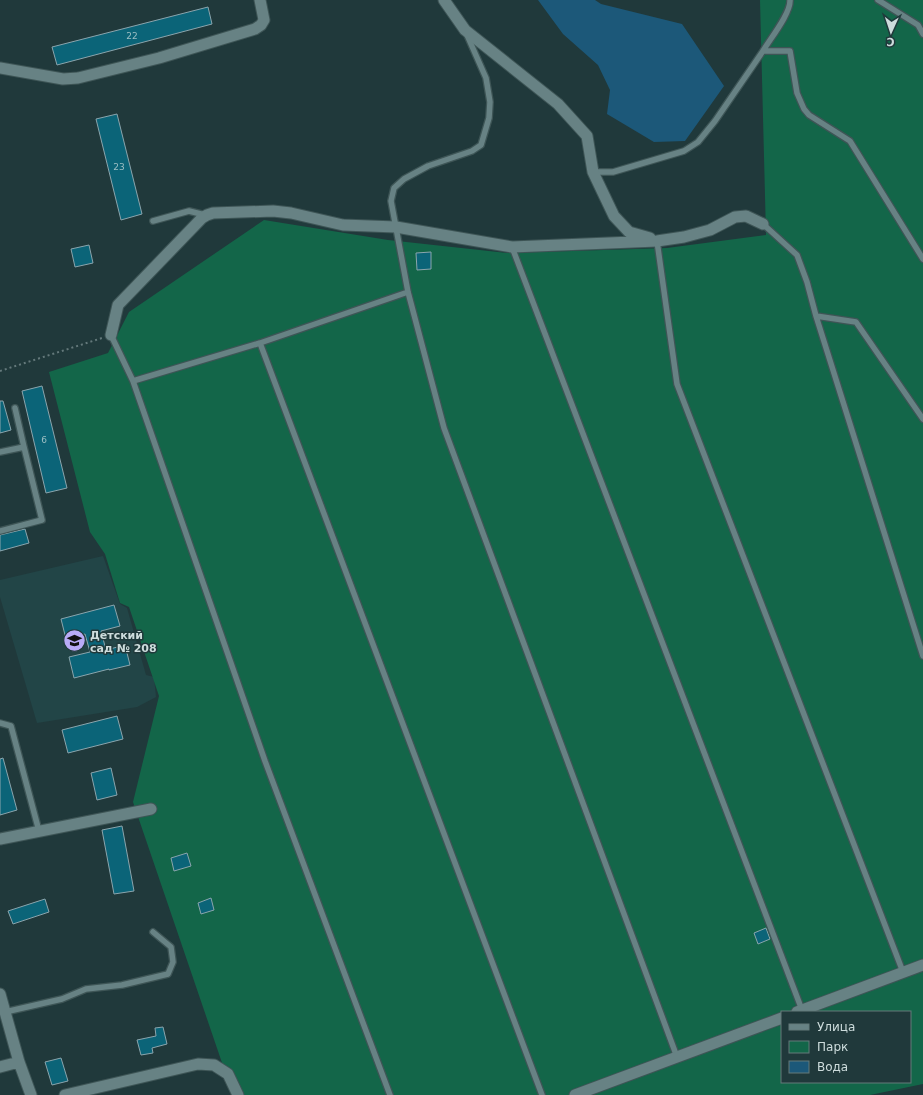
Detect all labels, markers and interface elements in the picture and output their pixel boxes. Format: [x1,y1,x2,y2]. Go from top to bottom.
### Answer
north arrow [871,12,911,52]
house number: 22 [126,31,138,41]
text: С [886,35,895,48]
house number: 23 [113,162,125,172]
house number: 6 [41,435,47,445]
school or university icon: Детский сад № 208 [62,628,88,654]
place label: Детский сад № 208 [90,629,157,655]
legend [781,1011,911,1083]
text: Улица [817,1020,855,1034]
text: Парк [817,1040,848,1054]
text: Вода [817,1060,848,1074]

